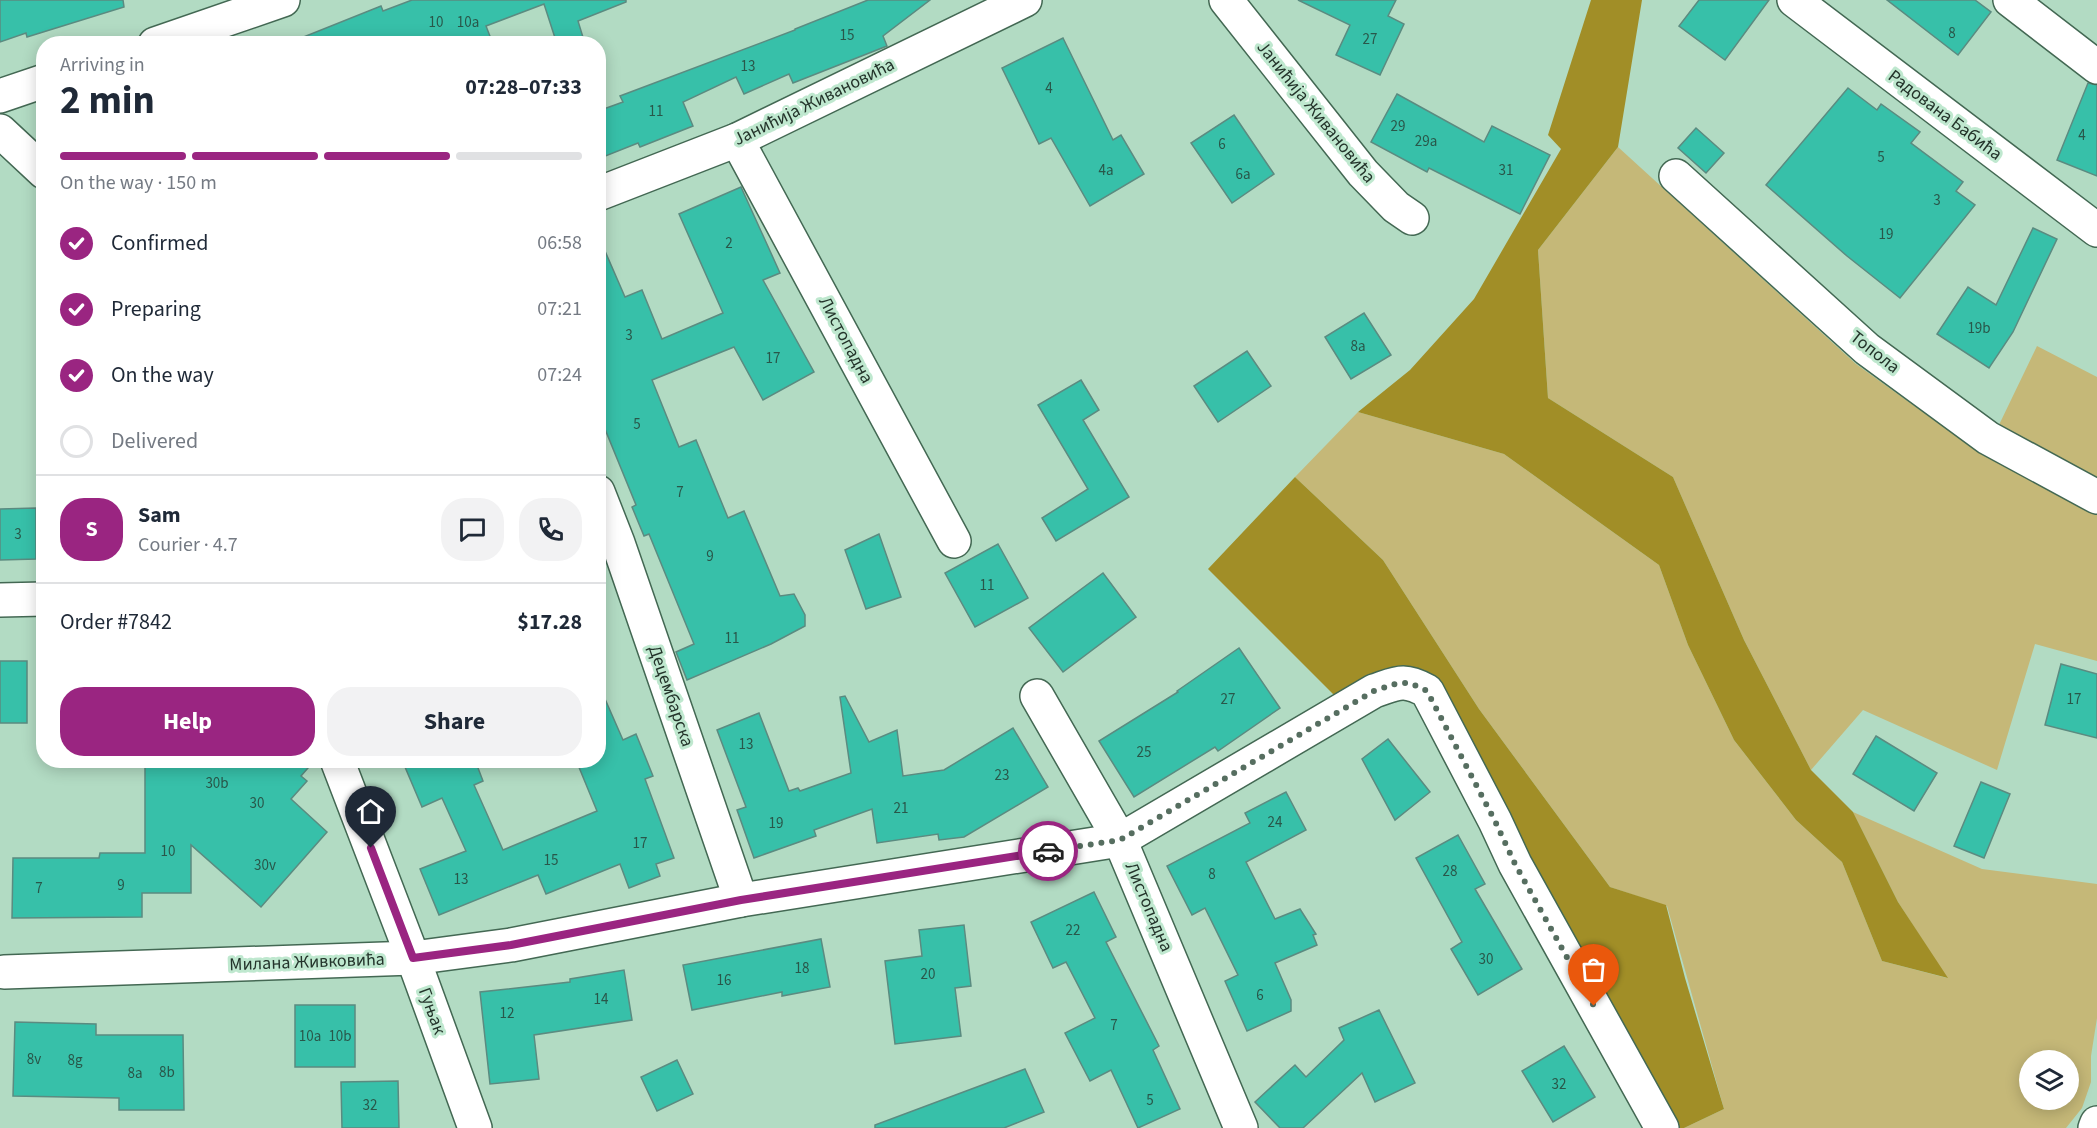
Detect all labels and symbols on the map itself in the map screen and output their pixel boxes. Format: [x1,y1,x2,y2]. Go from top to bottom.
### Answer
house number: 10 [429,12,443,33]
house number: 10a [457,12,479,33]
house number: 8 [1948,23,1956,44]
house number: 15 [840,25,854,46]
house number: 27 [1363,29,1377,50]
street label: Јанићија Живановића [1251,36,1381,188]
street label: Јанићија Живановића [729,52,899,152]
house number: 13 [741,56,755,77]
street label: Радована Бабића [1883,64,2007,166]
house number: 4 [1045,78,1053,99]
house number: 11 [649,101,663,122]
house number: 29 [1391,116,1405,137]
house number: 4 [2078,125,2086,146]
house number: 29a [1415,131,1437,152]
house number: 6 [1218,134,1226,155]
house number: 5 [1877,147,1885,168]
house number: 4a [1098,160,1114,181]
house number: 31 [1499,160,1513,181]
house number: 6a [1235,164,1251,185]
house number: 3 [1933,190,1941,211]
house number: 19 [1879,224,1893,245]
house number: 2 [725,233,733,254]
street label: Листопадна [813,292,879,388]
house number: 19b [1967,318,1991,339]
house number: 3 [625,325,633,346]
street label: Топола [1845,325,1905,379]
house number: 8a [1350,336,1366,357]
house number: 17 [766,348,780,369]
house number: 5 [633,414,641,435]
house number: 7 [676,482,684,503]
house number: 3 [14,524,22,545]
house number: 9 [706,546,714,567]
house number: 11 [980,575,994,596]
house number: 11 [725,628,739,649]
street label: Децембарска [642,642,700,750]
house number: 27 [1221,689,1235,710]
house number: 17 [2067,689,2081,710]
house number: 13 [739,734,753,755]
house number: 25 [1137,742,1151,763]
house number: 23 [995,765,1009,786]
house number: 30b [205,773,229,794]
pin [345,786,396,848]
house number: 30 [250,793,264,814]
house number: 21 [894,798,908,819]
house number: 24 [1268,812,1283,833]
house number: 19 [769,813,783,834]
courier [1018,821,1078,881]
house number: 17 [633,833,647,854]
house number: 10 [161,841,175,862]
house number: 15 [544,850,558,871]
house number: 30v [254,855,276,876]
street label: Листопадна [1119,858,1179,956]
house number: 28 [1443,861,1457,882]
house number: 8 [1208,864,1216,885]
house number: 13 [454,869,468,890]
house number: 9 [117,875,125,896]
house number: 7 [35,878,43,899]
house number: 22 [1066,920,1080,941]
pin [1568,944,1619,1006]
street label: Милана Живковића [229,947,385,977]
house number: 30 [1479,949,1493,970]
house number: 18 [795,958,809,979]
house number: 20 [921,964,935,985]
house number: 16 [717,970,731,991]
street label: Гуњак [412,984,452,1038]
house number: 6 [1256,985,1264,1006]
house number: 14 [594,989,609,1010]
house number: 12 [500,1003,514,1024]
house number: 7 [1110,1015,1118,1036]
house number: 10a [299,1026,321,1047]
house number: 10b [328,1026,352,1047]
house number: 8v [27,1049,41,1070]
house number: 8g [67,1050,83,1071]
house number: 8b [159,1062,175,1083]
house number: 8a [127,1063,143,1084]
house number: 32 [1552,1074,1566,1095]
house number: 5 [1146,1090,1154,1111]
house number: 32 [363,1095,377,1116]

